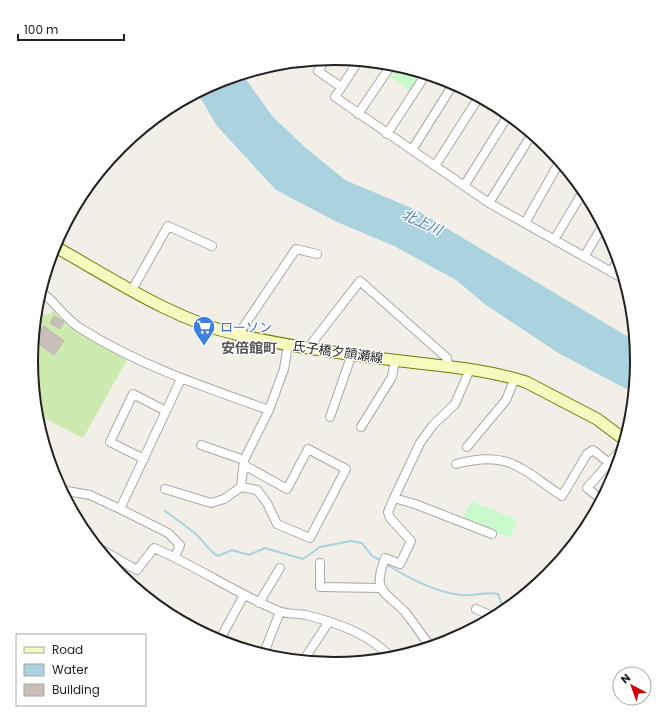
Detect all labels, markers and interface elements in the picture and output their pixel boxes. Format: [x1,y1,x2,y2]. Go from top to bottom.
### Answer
scale bar [18,16,124,42]
text: 100 m [24,21,58,38]
water label: 北上川 [399,204,447,241]
supermarket icon: ローソン [191,314,217,347]
place label: ローソン [220,318,272,337]
street label: 氏子橋夕顔瀬線 [292,336,384,368]
district label: 安倍館町 [221,338,277,358]
legend [16,634,146,706]
text: Road [52,641,83,658]
text: Water [52,661,89,678]
north arrow [612,666,652,706]
text: N [617,670,634,687]
text: Building [52,681,100,698]

